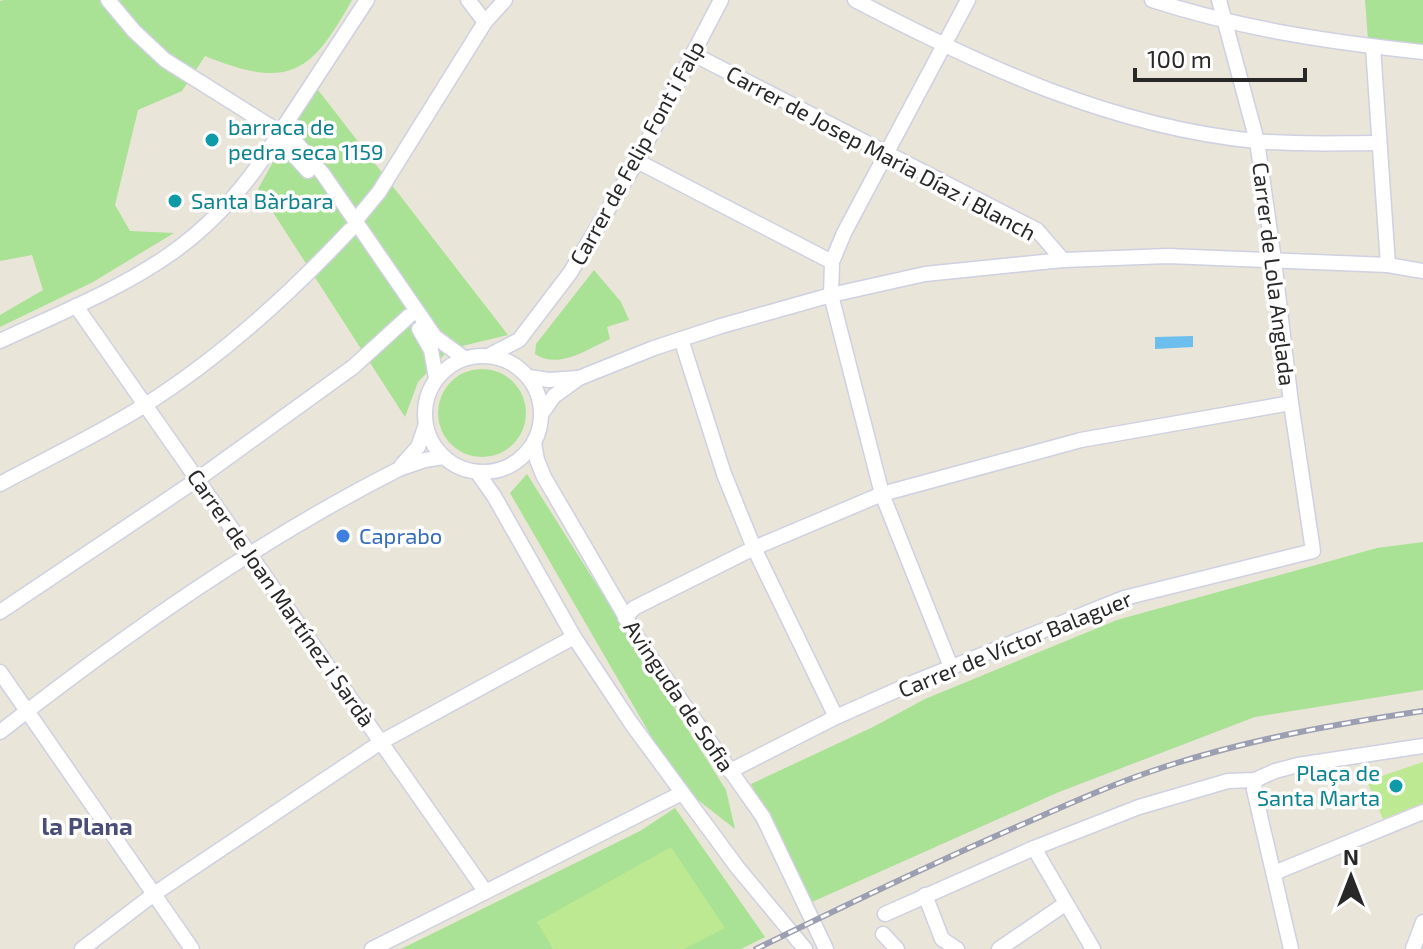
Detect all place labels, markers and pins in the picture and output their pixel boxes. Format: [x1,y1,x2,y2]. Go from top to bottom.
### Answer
place label: barraca de pedra seca 1159 [228,113,384,164]
marker: barraca de pedra seca 1159 [203,131,221,149]
place label: Santa Bàrbara [191,187,334,213]
marker: Santa Bàrbara [166,192,184,210]
place label: Caprabo [359,522,442,548]
marker: Caprabo [334,527,352,545]
place label: Plaça de Santa Marta [1257,759,1380,810]
marker: Plaça de Santa Marta [1387,777,1405,795]

